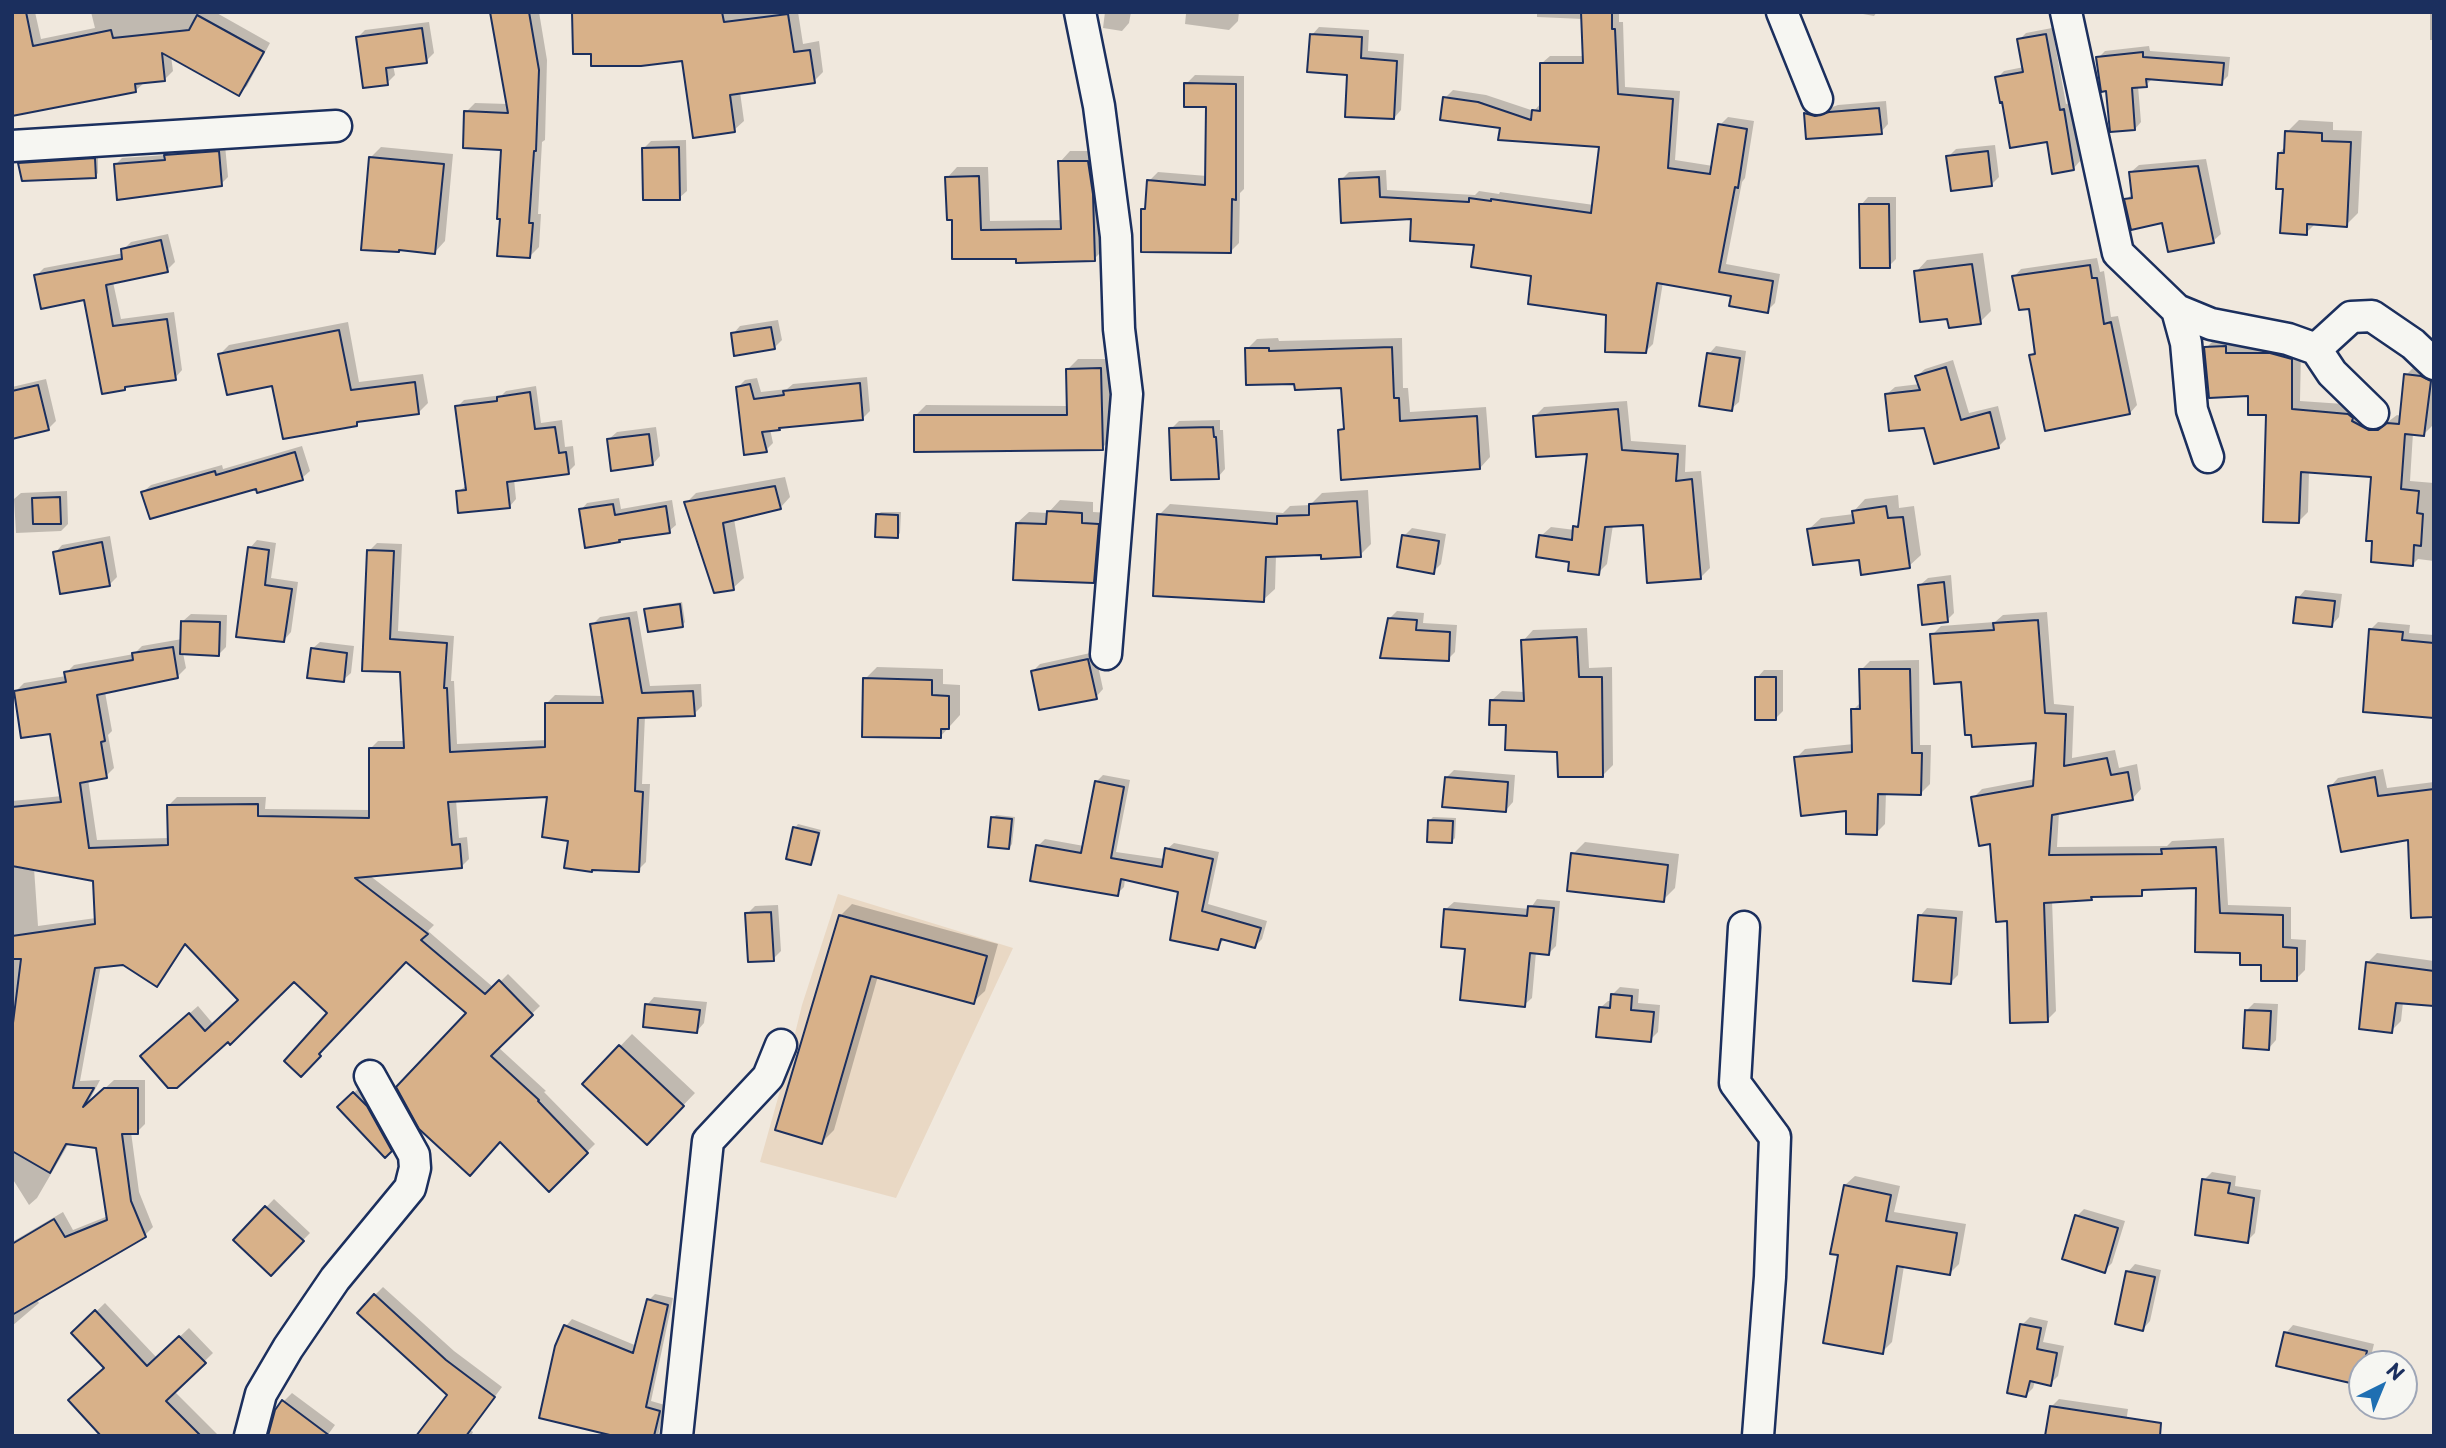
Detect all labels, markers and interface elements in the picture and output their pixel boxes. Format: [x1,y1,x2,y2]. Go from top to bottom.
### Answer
north arrow [2348,1350,2418,1420]
text: N [2381,1356,2411,1386]

